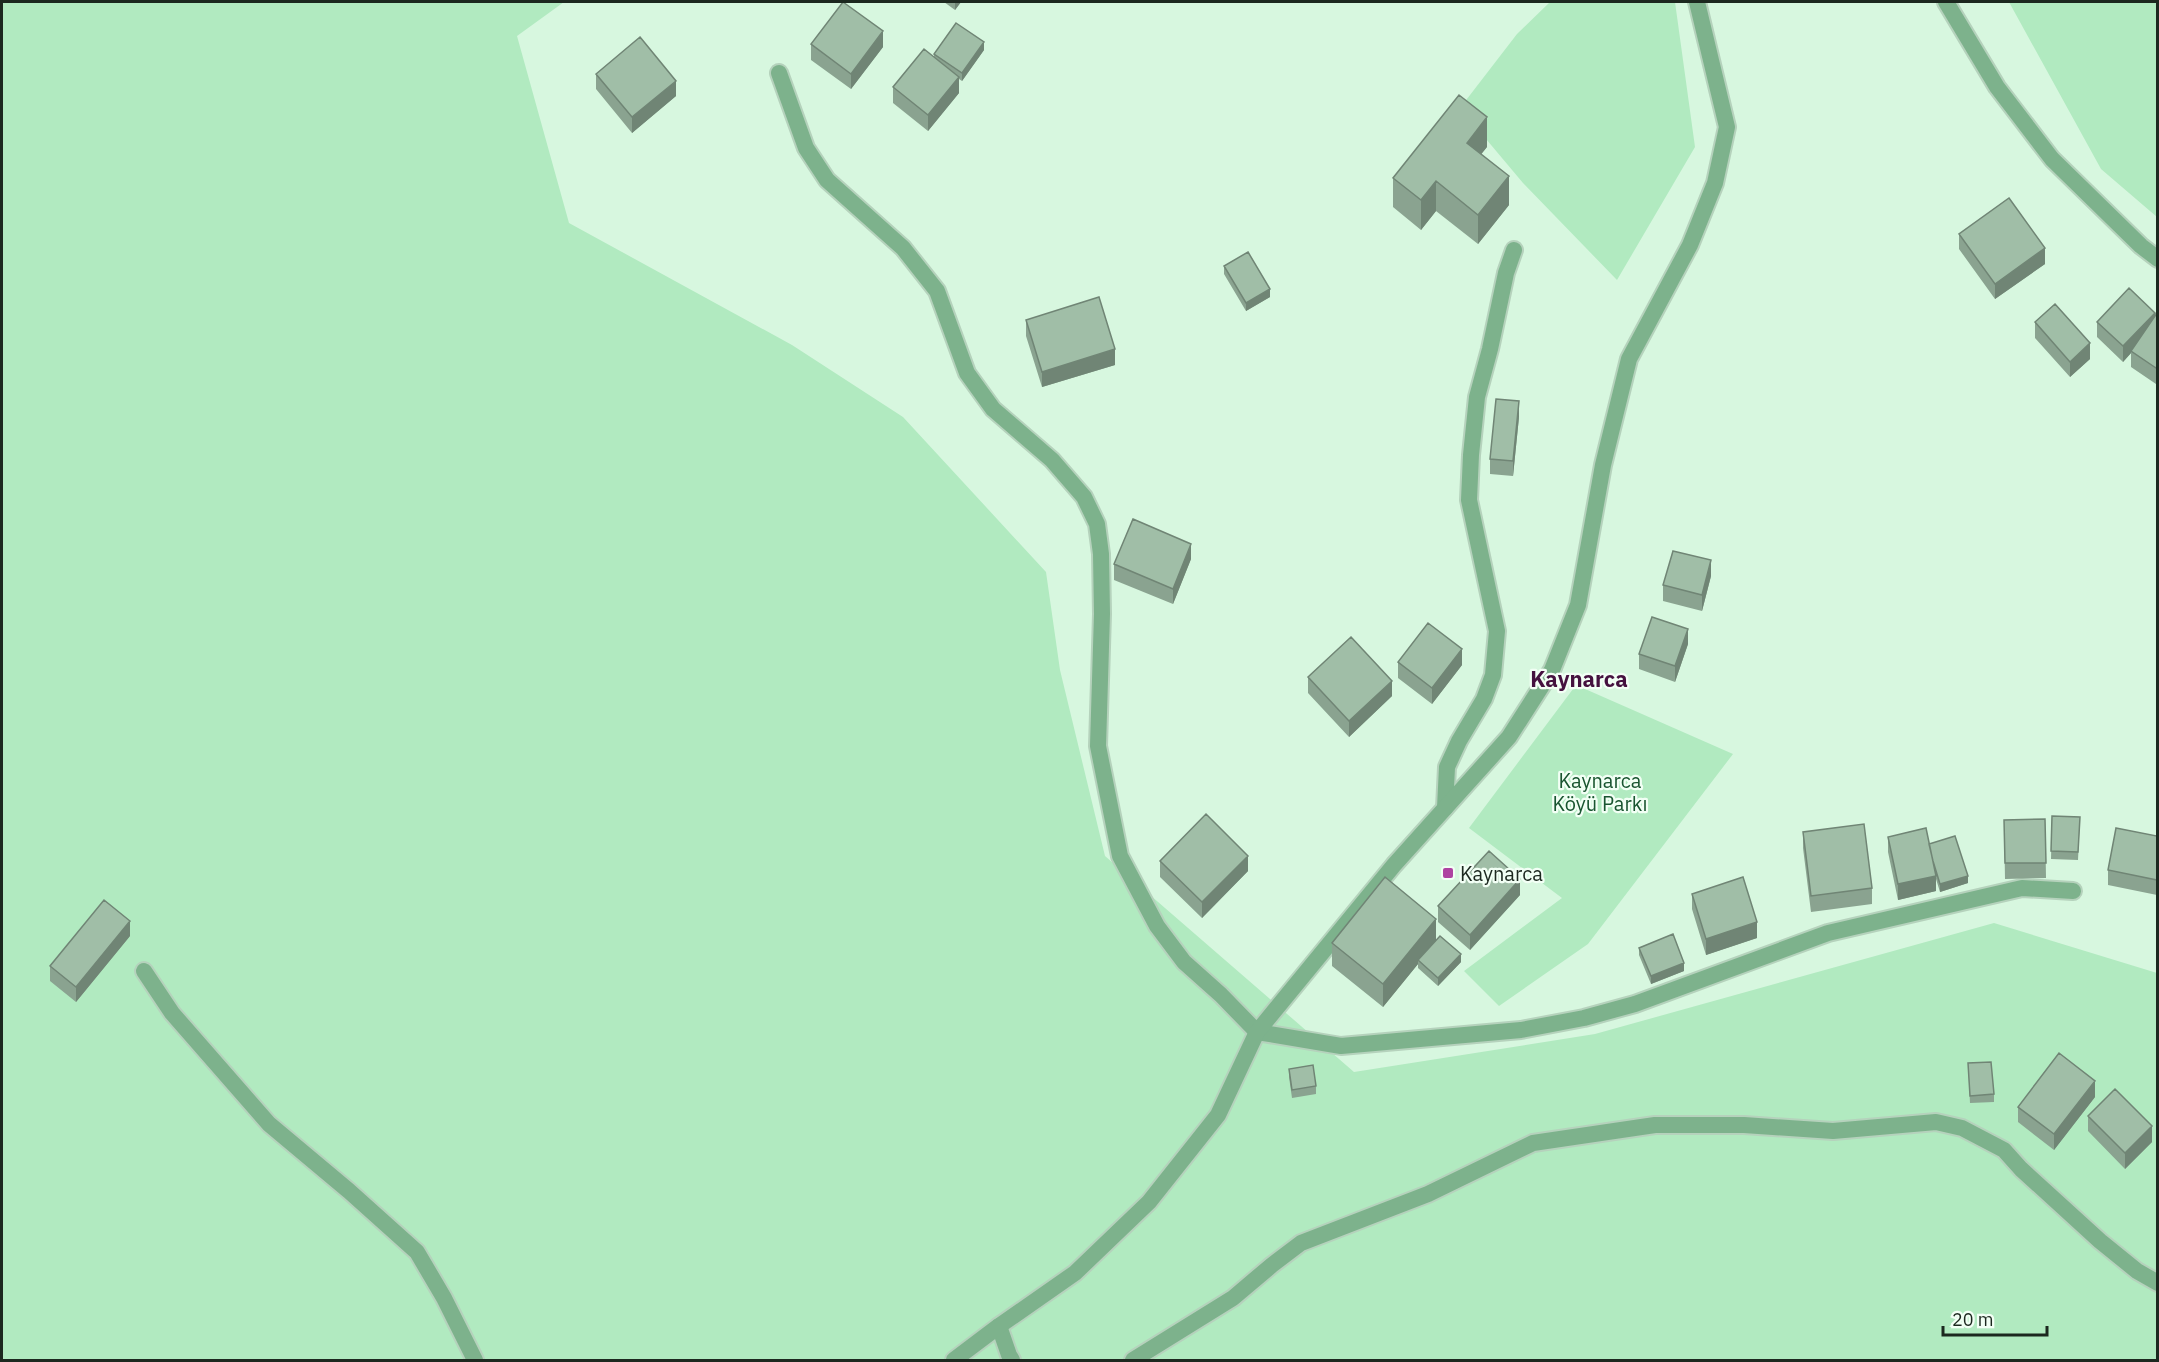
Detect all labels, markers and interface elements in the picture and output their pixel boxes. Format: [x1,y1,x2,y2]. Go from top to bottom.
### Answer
district label: Kaynarca [1530,664,1628,693]
park label: Kaynarca Köyü Parkı [1553,767,1647,817]
place label: Kaynarca [1460,860,1543,887]
marker: Kaynarca [1441,866,1455,880]
scale bar [1943,1299,2046,1337]
text: 20 m [1952,1308,1994,1331]

